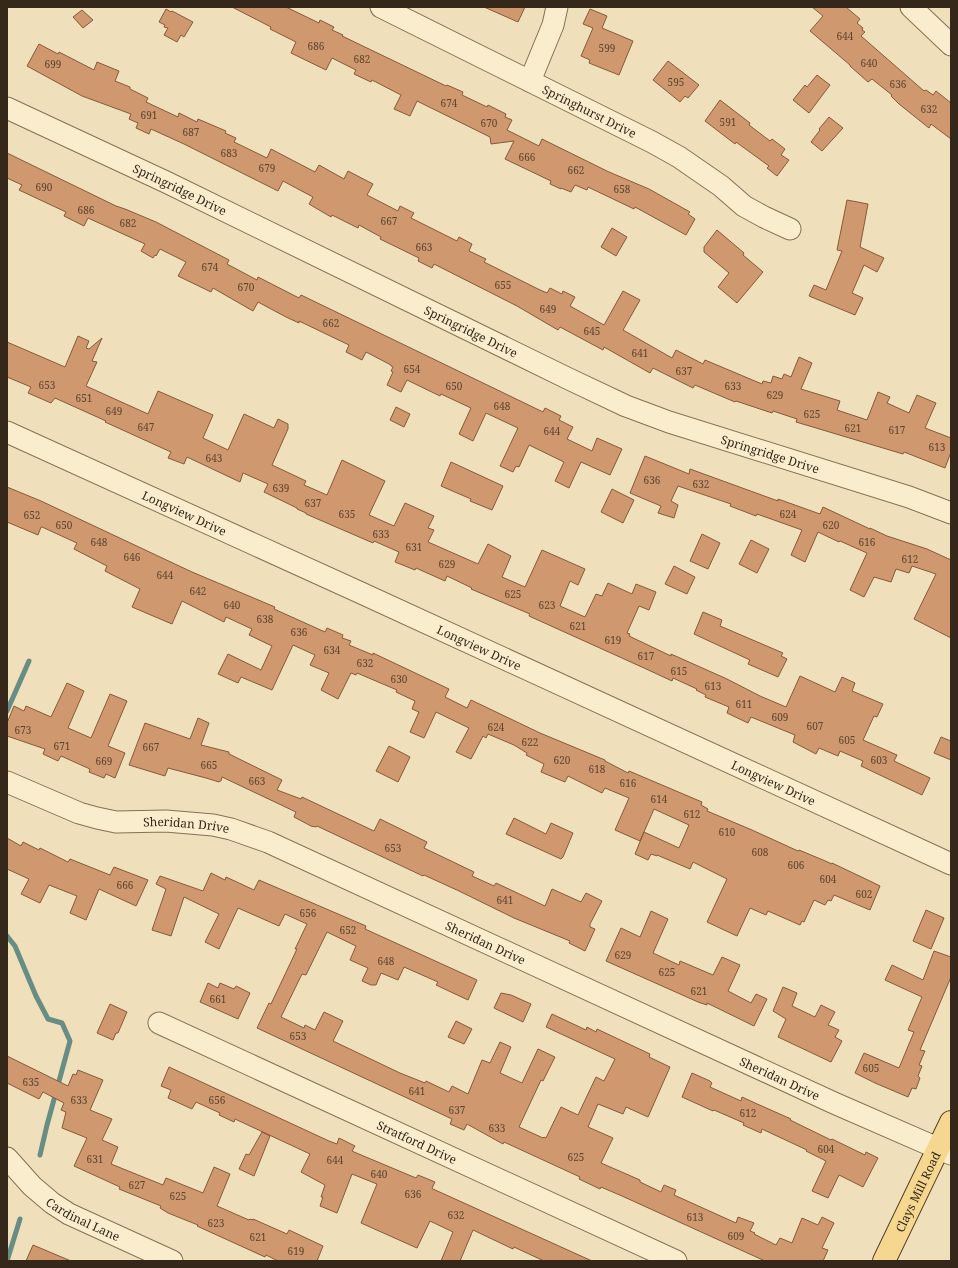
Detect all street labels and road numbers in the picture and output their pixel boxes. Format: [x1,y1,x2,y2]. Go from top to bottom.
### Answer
street label: Springhurst Drive [540,80,639,141]
street label: Springridge Drive [130,159,230,219]
street label: Springridge Drive [422,301,521,361]
street label: Springridge Drive [719,430,822,477]
street label: Longview Drive [140,486,229,539]
street label: Longview Drive [434,621,524,674]
street label: Longview Drive [729,756,819,809]
street label: Sheridan Drive [143,812,231,837]
street label: Sheridan Drive [443,916,529,968]
street label: Sheridan Drive [737,1052,823,1104]
street label: Stratford Drive [374,1116,460,1168]
street label: Clays Mill Road [891,1148,944,1235]
street label: Cardinal Lane [43,1193,123,1245]

